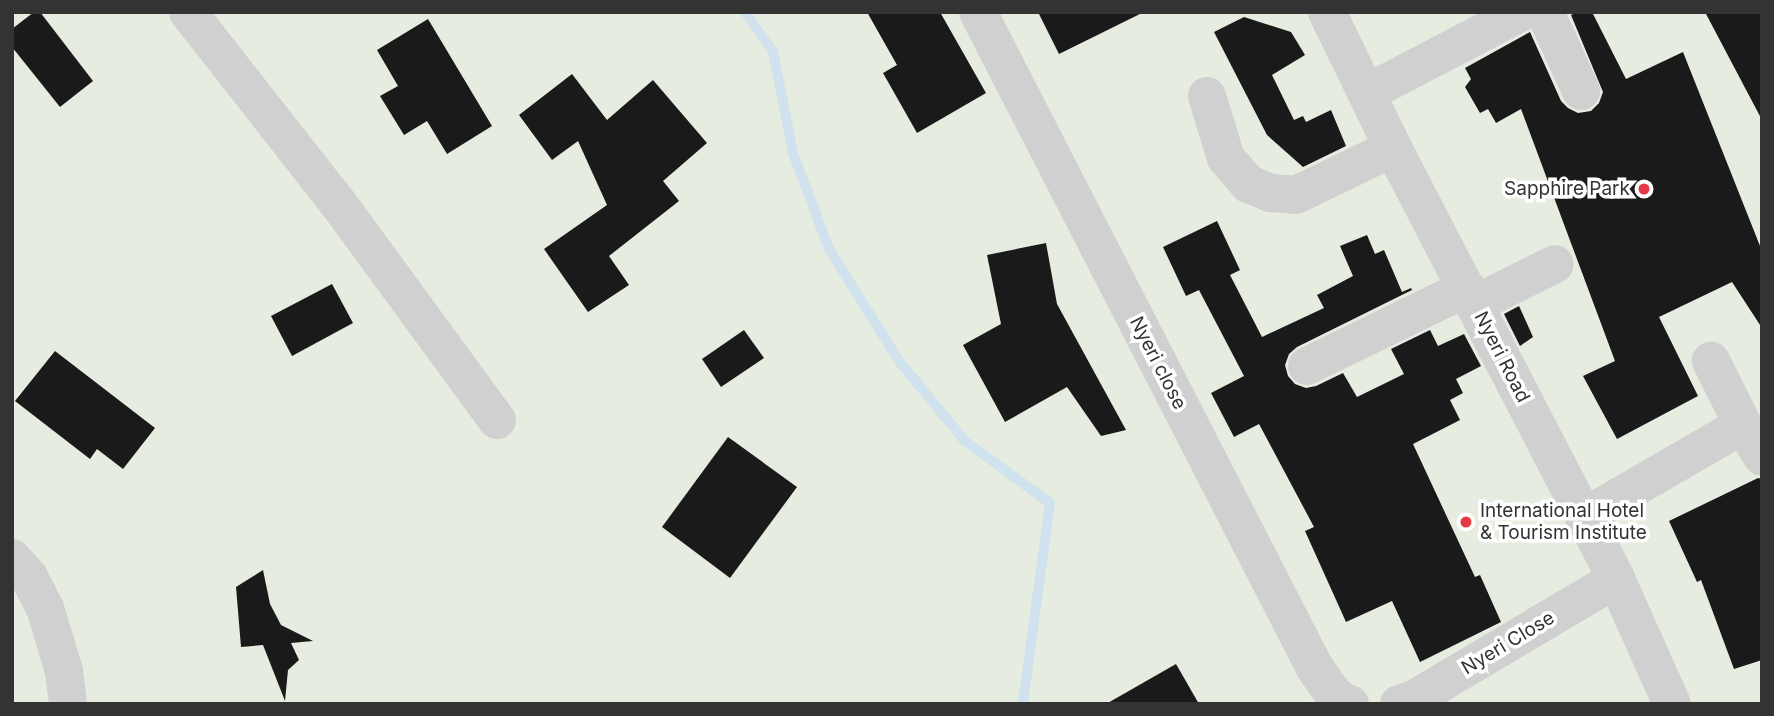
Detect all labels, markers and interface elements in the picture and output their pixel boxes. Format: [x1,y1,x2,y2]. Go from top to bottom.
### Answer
place label: Sapphire Park [1504,178,1630,200]
marker: Sapphire Park [1636,181,1652,197]
street label: Nyeri Road [1469,308,1535,406]
street label: Nyeri close [1125,313,1191,413]
place label: International Hotel & Tourism Institute [1480,500,1647,544]
marker: International Hotel & Tourism Institute [1458,514,1474,530]
street label: Nyeri Close [1457,606,1559,680]

